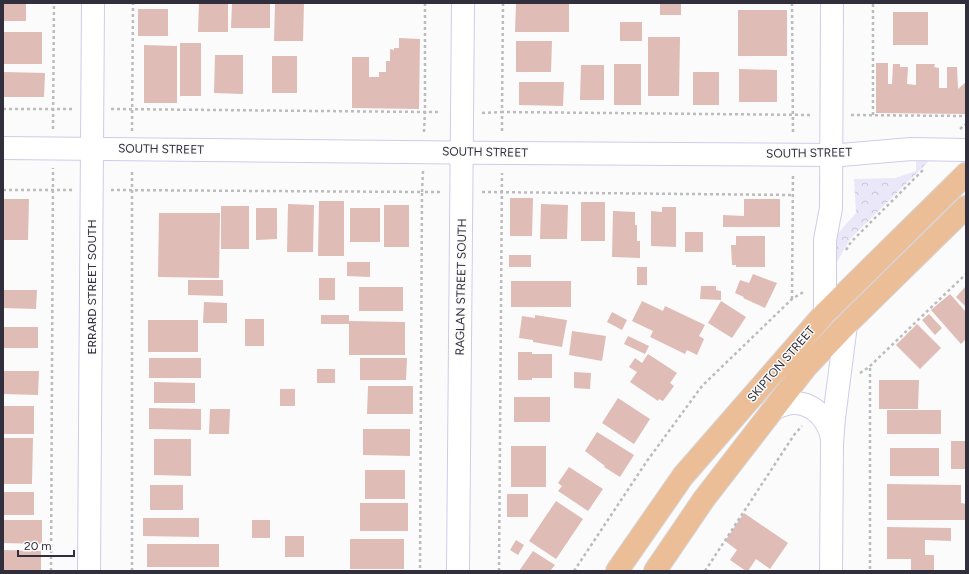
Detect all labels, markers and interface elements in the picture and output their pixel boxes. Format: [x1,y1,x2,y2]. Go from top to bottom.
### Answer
street label: SOUTH STREET [118,141,204,157]
street label: SOUTH STREET [442,144,528,160]
street label: SOUTH STREET [766,145,852,161]
street label: RAGLAN STREET SOUTH [453,218,469,356]
street label: ERRARD STREET SOUTH [85,220,99,355]
street label: SKIPTON STREET [744,323,818,405]
scale bar [18,532,74,558]
text: 20 m [24,539,52,553]

